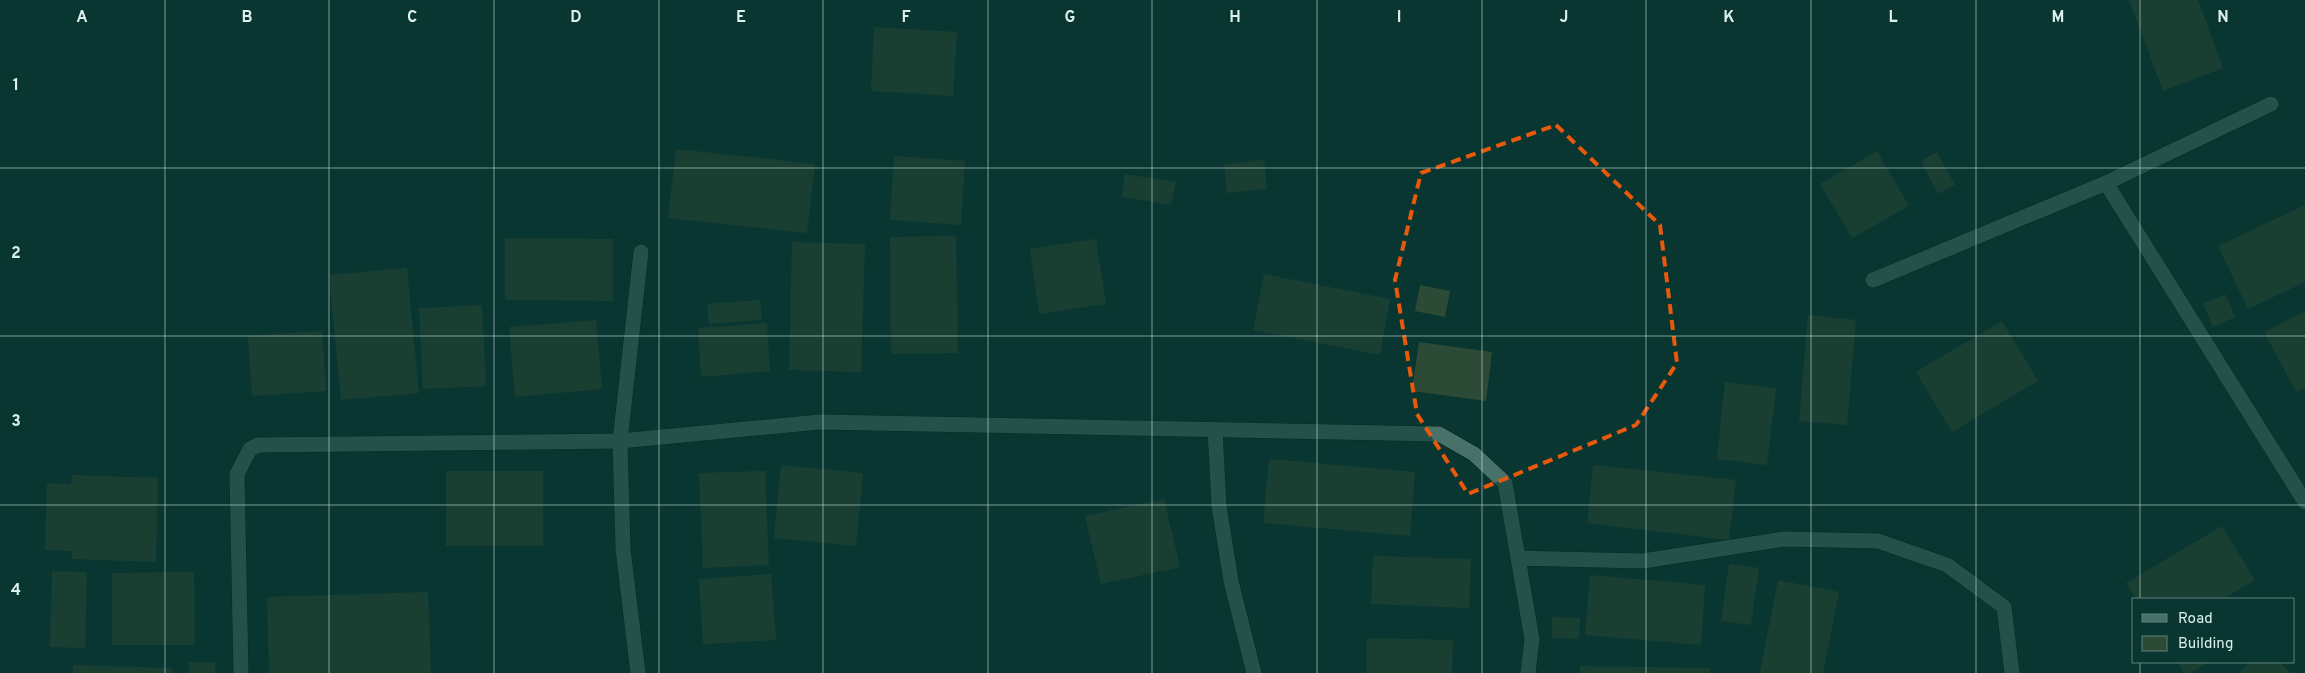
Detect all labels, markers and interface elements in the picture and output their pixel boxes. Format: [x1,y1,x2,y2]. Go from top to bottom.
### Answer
text: A [76,8,88,28]
text: B [241,8,253,28]
text: C [407,8,417,28]
text: D [570,8,582,28]
text: E [736,8,746,28]
text: F [901,8,911,28]
text: G [1065,8,1075,28]
text: H [1229,8,1241,28]
text: I [1397,8,1401,28]
text: J [1560,8,1568,28]
text: K [1723,8,1735,28]
text: L [1888,8,1898,28]
text: M [2052,8,2064,28]
text: N [2217,8,2229,28]
text: 1 [13,76,19,96]
text: 2 [11,244,21,264]
text: 3 [11,412,21,432]
text: 4 [11,581,21,601]
legend [2132,598,2295,663]
text: Road [2178,610,2213,629]
text: Building [2178,635,2233,654]

